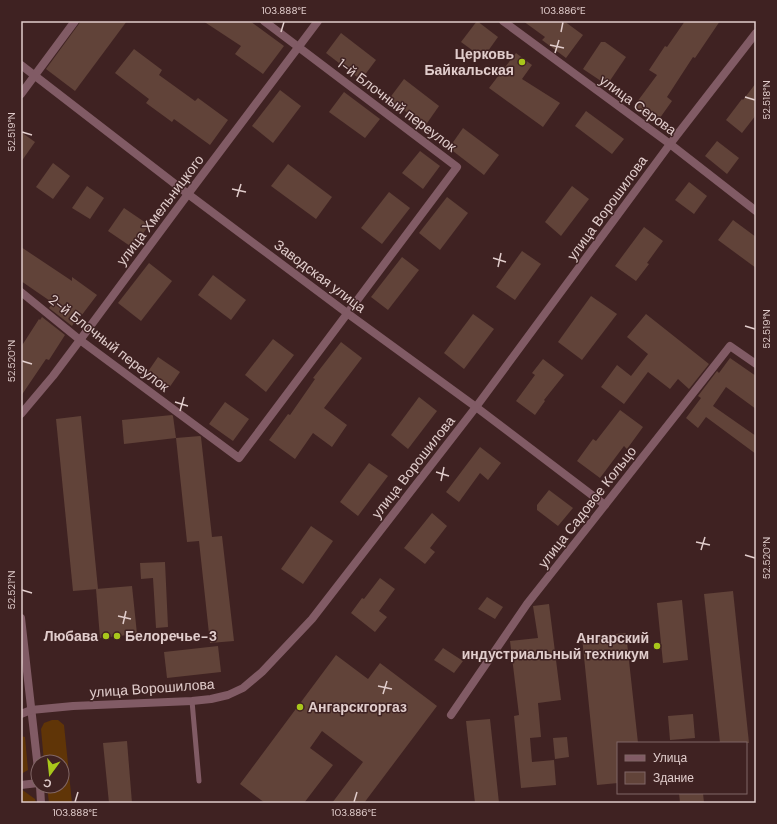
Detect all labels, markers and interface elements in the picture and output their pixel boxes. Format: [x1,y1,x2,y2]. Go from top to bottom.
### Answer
text: 103.888°E [261,4,307,17]
text: 103.886°E [540,4,586,17]
place label: Церковь Байкальская [425,45,514,79]
street label: 1-й Блочный переулок [334,54,461,156]
marker: Церковь Байкальская [517,57,527,67]
street label: улица Серова [596,71,680,139]
text: 52.518°N [760,80,773,120]
text: 52.519°N [5,112,18,152]
street label: улица Хмельницкого [112,151,208,269]
street label: улица Ворошилова [563,152,651,264]
street label: Заводская улица [271,236,370,316]
street label: 2-й Блочный переулок [45,290,174,396]
text: 52.519°N [760,309,773,349]
text: 52.520°N [5,340,18,382]
street label: улица Ворошилова [367,412,459,522]
street label: улица Садовое Кольцо [534,442,640,571]
text: 52.520°N [760,537,773,579]
text: 52.521°N [5,571,18,609]
place label: Любава [44,627,98,645]
place label: Белоречье-3 [125,627,217,645]
place label: Ангарский индустриальный техникум [462,629,649,663]
marker: Любава [101,631,111,641]
marker: Белоречье-3 [112,631,122,641]
marker: Ангарский индустриальный техникум [652,641,662,651]
street label: улица Ворошилова [89,675,215,701]
place label: Ангарскгоргаз [308,698,407,716]
marker: Ангарскгоргаз [295,702,305,712]
legend [617,742,747,794]
text: Улица [653,750,687,766]
north arrow [30,754,70,794]
text: Здание [653,770,694,786]
text: С [42,776,53,791]
text: 103.888°E [52,806,98,819]
text: 103.886°E [331,806,377,819]

